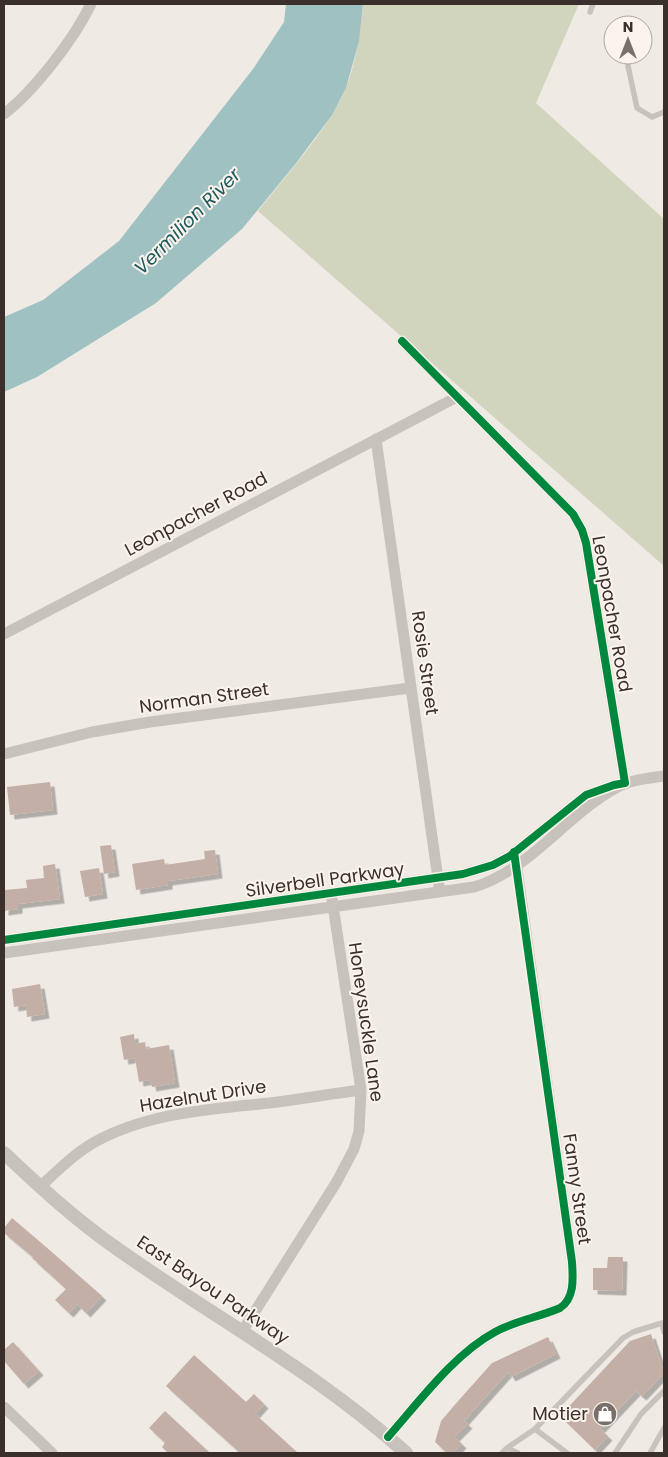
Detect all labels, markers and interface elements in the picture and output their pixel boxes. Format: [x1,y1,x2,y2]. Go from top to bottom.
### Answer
north arrow [603,15,653,65]
text: N [623,17,633,37]
water label: Vermilion River [128,161,247,281]
street label: Leonpacher Road [120,465,271,562]
street label: Leonpacher Road [586,534,639,694]
street label: Rosie Street [406,609,445,717]
street label: Norman Street [138,676,270,719]
street label: Silverbell Parkway [244,856,406,903]
street label: Honeysuckle Lane [343,941,390,1103]
street label: Hazelnut Drive [138,1073,268,1118]
street label: Fanny Street [557,1132,598,1246]
street label: East Bayou Parkway [132,1229,294,1350]
place label: Motier [532,1401,588,1426]
shop icon: Motier [592,1401,618,1427]

